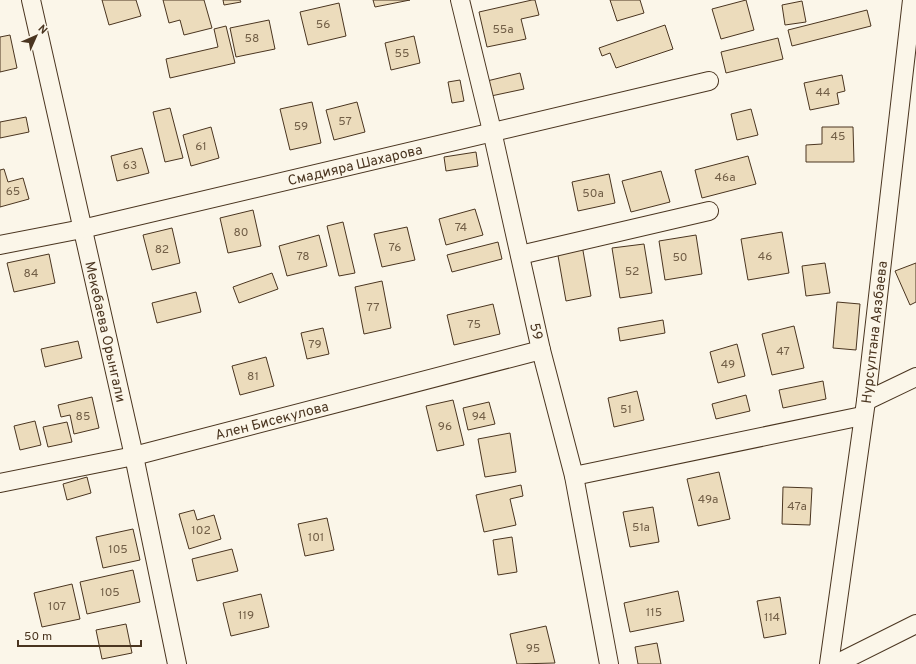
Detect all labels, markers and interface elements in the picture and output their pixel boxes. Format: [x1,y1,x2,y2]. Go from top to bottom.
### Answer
north arrow [16,16,56,56]
house number: 56 [316,17,330,33]
text: N [35,22,50,37]
house number: 55а [492,22,514,38]
house number: 58 [245,31,259,47]
house number: 55 [395,46,409,62]
house number: 44 [816,85,830,101]
house number: 57 [338,114,352,130]
house number: 59 [294,119,308,135]
house number: 45 [831,129,845,145]
house number: 61 [195,139,207,155]
street label: Смадияра Шахарова [286,142,424,190]
house number: 63 [123,158,137,174]
house number: 46а [715,170,735,186]
house number: 65 [6,184,20,200]
house number: 50а [582,186,604,202]
house number: 74 [455,220,467,236]
house number: 80 [234,225,248,241]
house number: 76 [389,240,401,256]
house number: 82 [155,242,169,258]
house number: 78 [296,249,310,265]
house number: 46 [758,249,772,265]
house number: 50 [672,250,688,266]
street label: Мекебаева Орынгали [80,260,129,404]
street label: Нурсултана Аязбаева [859,260,892,405]
house number: 52 [625,264,639,280]
house number: 84 [24,266,38,282]
house number: 77 [367,300,379,316]
house number: 75 [467,317,481,333]
street label: 59 [525,321,545,342]
house number: 79 [308,337,322,353]
house number: 47 [776,344,790,360]
house number: 49 [721,357,735,373]
house number: 81 [247,369,259,385]
street label: Ален Бисекулова [214,399,331,445]
house number: 51 [620,402,632,418]
house number: 85 [76,409,90,425]
house number: 94 [472,409,486,425]
house number: 96 [438,419,452,435]
house number: 49а [698,492,718,508]
house number: 47а [787,499,807,515]
house number: 51а [632,520,650,536]
house number: 102 [191,523,211,539]
house number: 101 [308,530,324,546]
house number: 105 [108,542,128,558]
house number: 105 [100,585,120,601]
house number: 107 [48,599,66,615]
house number: 115 [646,605,662,621]
house number: 119 [238,608,254,624]
house number: 114 [764,610,780,626]
scale bar [18,622,141,648]
text: 50 m [24,629,52,645]
house number: 95 [526,641,540,657]

